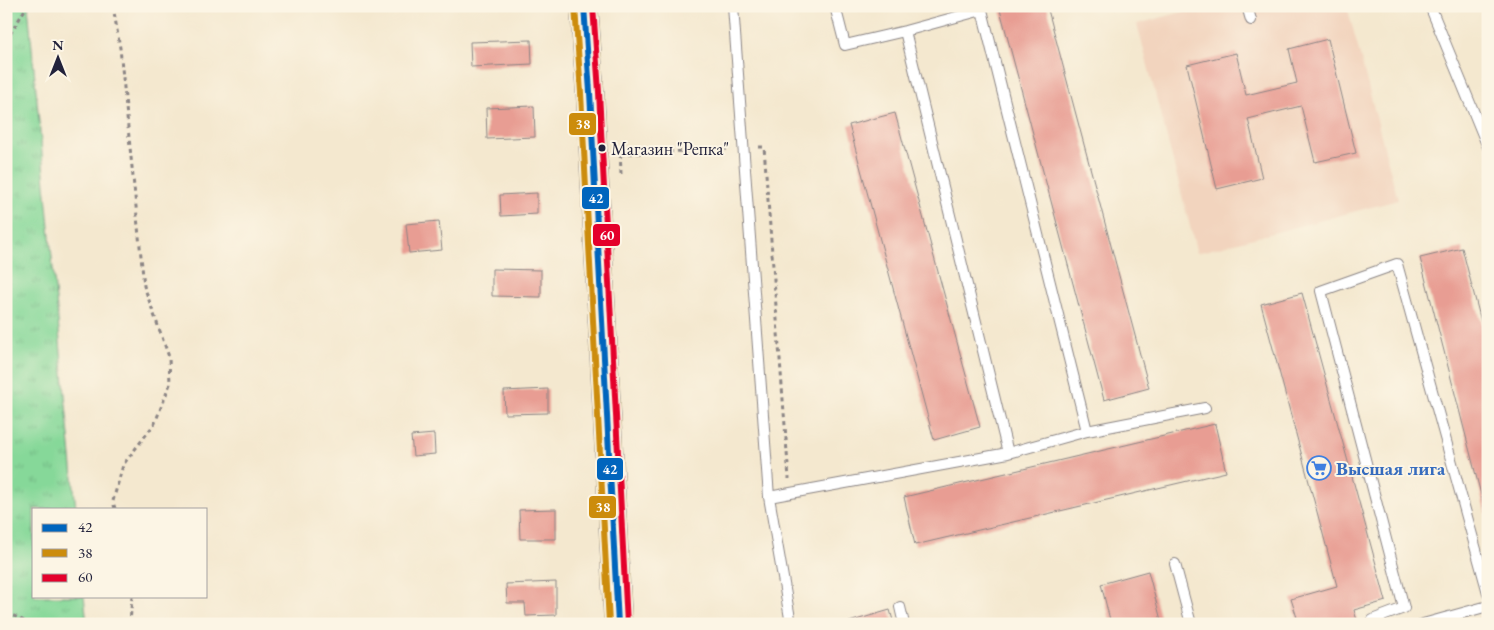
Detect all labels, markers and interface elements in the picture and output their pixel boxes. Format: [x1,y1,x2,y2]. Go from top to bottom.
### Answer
north arrow [32,32,82,82]
text: N [52,36,64,54]
line badge: 38 [568,112,597,136]
text: 38 [576,115,590,133]
place label: Магазин "Репка" [611,137,729,160]
marker: Магазин "Репка" [597,143,607,153]
line badge: 42 [581,186,610,210]
text: 42 [589,189,604,207]
line badge: 60 [592,223,621,247]
text: 60 [600,226,615,244]
supermarket icon: Высшая лига [1306,455,1332,481]
place label: Высшая лига [1336,456,1446,481]
line badge: 42 [596,457,624,481]
text: 42 [603,460,618,478]
line badge: 38 [588,495,617,519]
text: 38 [596,498,610,516]
legend [32,508,208,598]
text: 42 [78,517,93,536]
text: 38 [78,543,92,562]
text: 60 [78,567,92,586]

